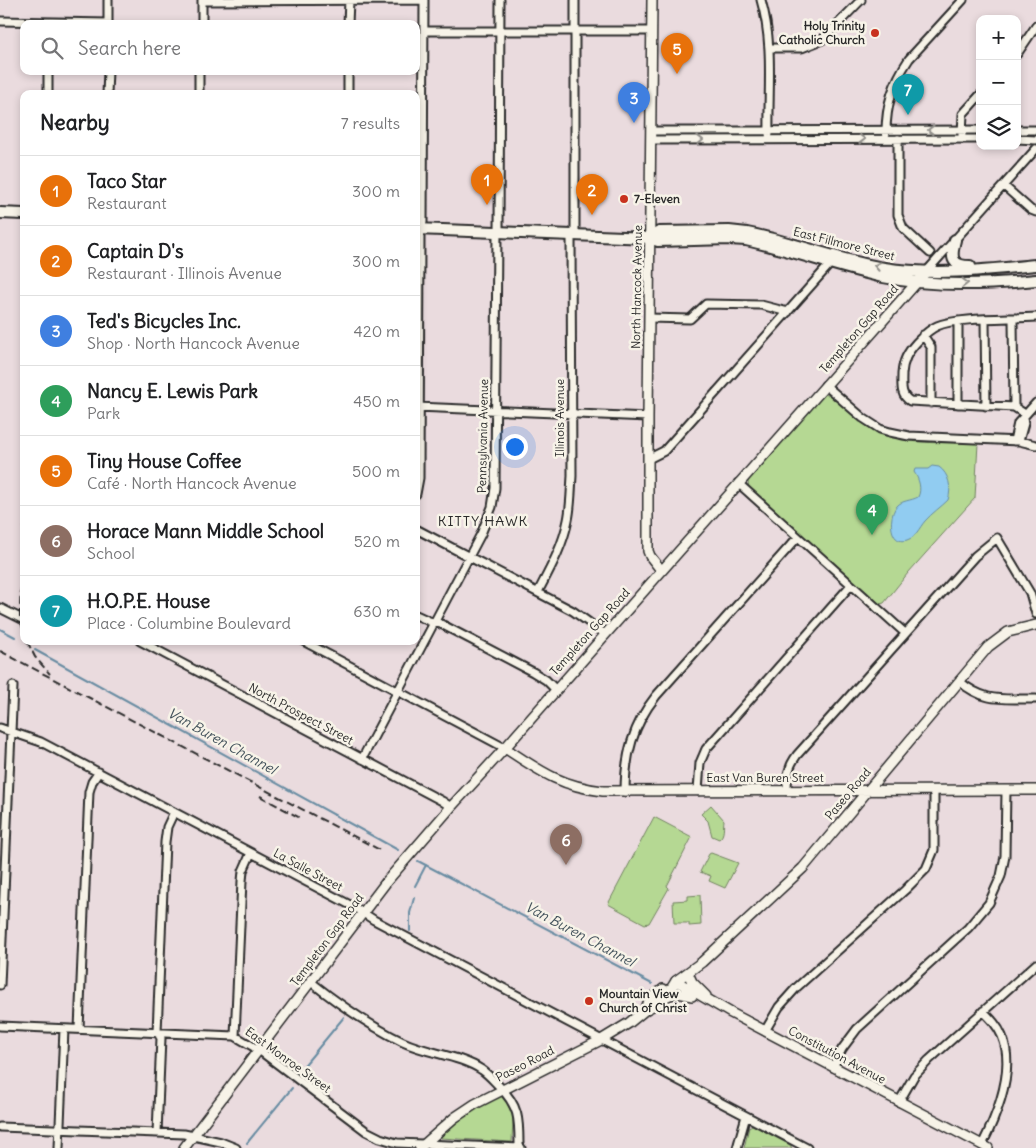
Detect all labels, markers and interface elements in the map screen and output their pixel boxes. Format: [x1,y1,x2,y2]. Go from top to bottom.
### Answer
map controls [976,15,1021,150]
button: + [976,15,1021,60]
place label: Holy Trinity Catholic Church [779,18,865,47]
search box [20,20,420,75]
marker: Holy Trinity Catholic Church [869,27,881,39]
pin: 5 [661,33,693,74]
icon: search [38,34,66,62]
text: Search here [78,36,181,60]
button: − [976,60,1021,105]
pin: 7 [892,74,924,115]
pin: 3 [618,82,650,123]
button: layers [976,105,1021,150]
text: Nearby [40,109,110,136]
text: 7 results [341,113,400,133]
one-way arrow [927,125,934,135]
one-way arrow [859,134,867,144]
one-way arrow [696,135,704,145]
pin: 1 [471,164,503,205]
text: Taco Star [87,169,166,193]
pin: 2 [576,174,608,215]
text: 1 [53,181,59,201]
text: 300 m [352,181,400,201]
place label: 7-Eleven [634,191,680,206]
text: Restaurant [87,193,167,213]
marker: 7-Eleven [618,193,630,205]
street label: East Fillmore Street [792,224,896,263]
street label: North Hancock Avenue [628,225,645,349]
text: Captain D's [87,239,184,263]
text: 2 [52,251,60,271]
text: 300 m [352,251,400,271]
one-way arrow [873,262,882,272]
text: Restaurant · Illinois Avenue [87,263,282,283]
one-way arrow [962,278,969,288]
street label: Templeton Gap Road [816,281,901,376]
text: Ted's Bicycles Inc. [87,309,241,333]
text: 3 [51,321,61,341]
text: 420 m [354,321,400,341]
text: Shop · North Hancock Avenue [87,333,300,353]
text: Nancy E. Lewis Park [87,379,258,403]
street label: Pennsylvania Avenue [474,379,491,493]
street label: Illinois Avenue [552,379,567,457]
text: 4 [51,391,61,411]
text: 450 m [353,391,400,411]
text: Park [87,403,120,423]
your location [502,434,528,460]
text: Tiny House Coffee [87,449,242,473]
text: 5 [51,461,61,481]
text: 500 m [352,461,400,481]
text: Café · North Hancock Avenue [87,473,297,493]
pin: 4 [856,494,888,535]
district label: KITTY HAWK [438,512,528,530]
text: Horace Mann Middle School [87,519,324,543]
text: 6 [51,531,61,551]
text: 520 m [354,531,400,551]
text: School [87,543,135,563]
street label: Templeton Gap Road [546,585,633,678]
text: H.O.P.E. House [87,589,210,613]
text: 7 [52,601,60,621]
text: 630 m [353,601,400,621]
text: Place · Columbine Boulevard [87,613,291,633]
street label: North Prospect Street [246,680,356,747]
water label: Van Buren Channel [165,704,281,779]
street label: Paseo Road [821,765,874,823]
street label: East Van Buren Street [706,770,824,785]
pin: 6 [550,824,582,865]
street label: La Salle Street [271,845,345,894]
street label: Templeton Gap Road [287,890,366,989]
water label: Van Buren Channel [522,898,639,971]
place label: Mountain View Church of Christ [599,986,688,1015]
marker: Mountain View Church of Christ [583,995,595,1007]
street label: East Monroe Street [242,1023,334,1096]
street label: Constitution Avenue [786,1023,889,1087]
street label: Paseo Road [493,1042,556,1085]

